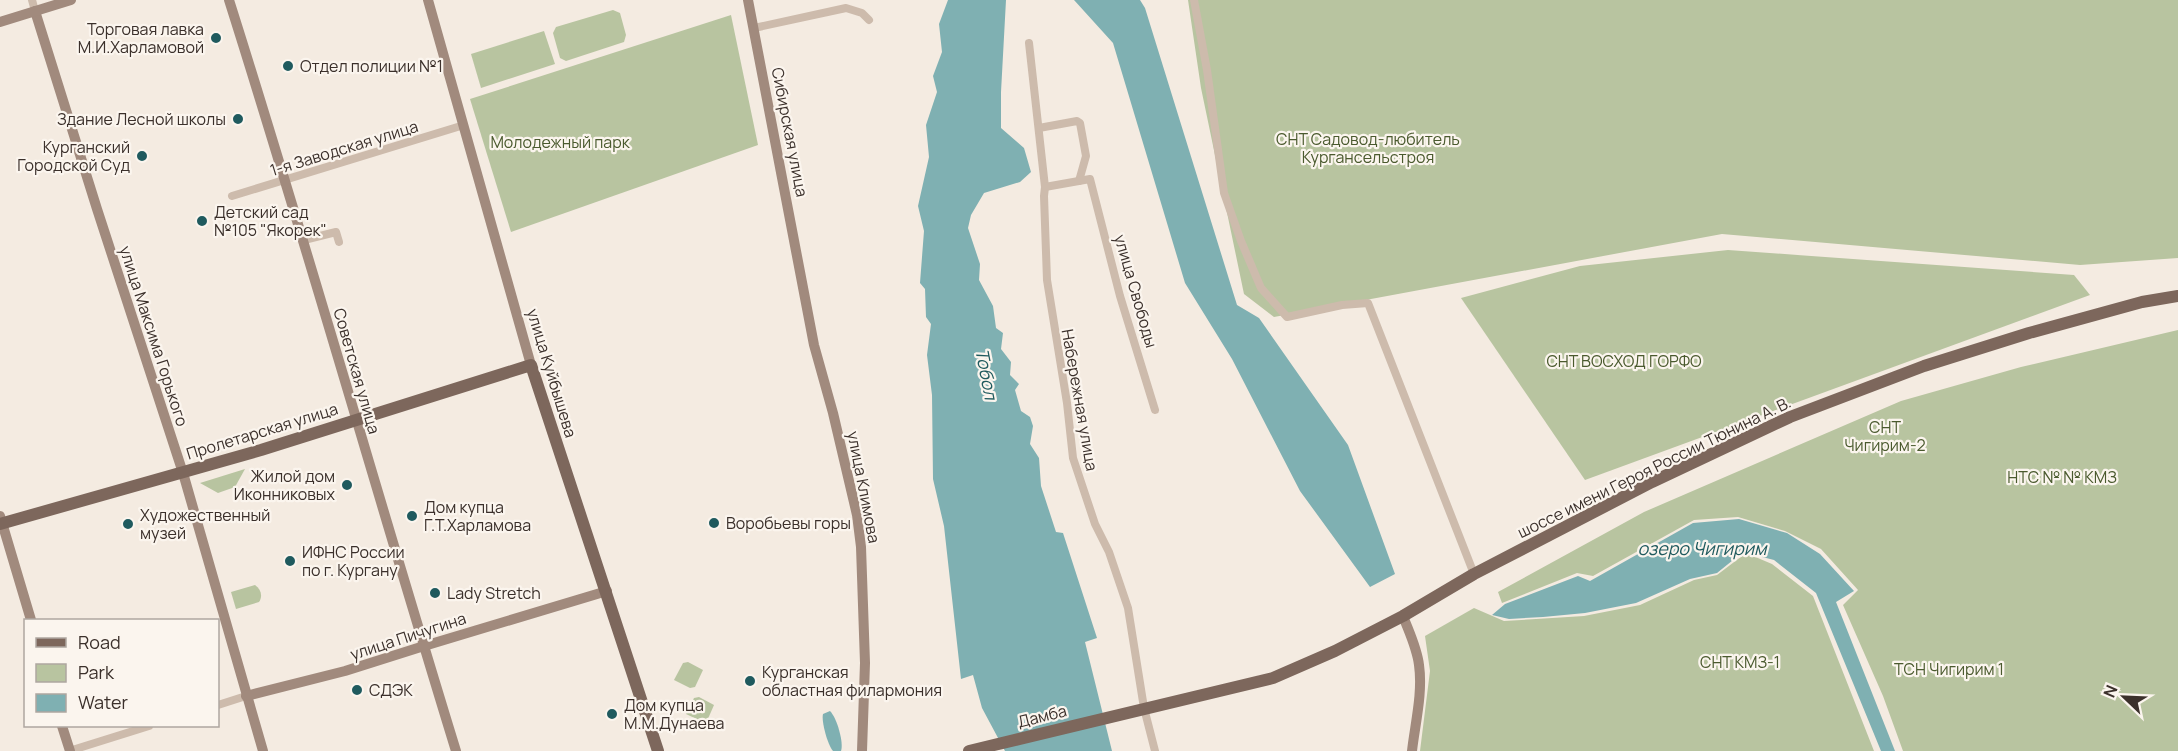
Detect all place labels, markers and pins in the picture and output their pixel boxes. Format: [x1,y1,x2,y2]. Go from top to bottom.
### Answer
place label: Торговая лавка М.И.Харламовой [78,18,204,58]
marker: Торговая лавка М.И.Харламовой [209,31,223,45]
place label: Отдел полиции №1 [300,55,443,77]
marker: Отдел полиции №1 [281,59,295,73]
place label: Здание Лесной школы [57,108,226,130]
marker: Здание Лесной школы [231,112,245,126]
place label: Курганский Городской Суд [17,136,130,176]
marker: Курганский Городской Суд [135,149,149,163]
place label: Детский сад №105 "Якорек" [214,201,327,241]
marker: Детский сад №105 "Якорек" [195,214,209,228]
place label: Жилой дом Иконниковых [234,465,336,505]
marker: Жилой дом Иконниковых [340,478,354,492]
place label: Дом купца Г.Т.Харламова [424,496,531,536]
place label: Художественный музей [140,504,270,544]
marker: Дом купца Г.Т.Харламова [405,509,419,523]
place label: Воробьевы горы [726,512,851,534]
marker: Воробьевы горы [707,516,721,530]
marker: Художественный музей [121,517,135,531]
place label: ИФНС России по г. Кургану [302,541,405,581]
marker: ИФНС России по г. Кургану [283,554,297,568]
place label: Lady Stretch [447,582,541,604]
marker: Lady Stretch [428,586,442,600]
place label: Курганская областная филармония [762,661,942,701]
marker: Курганская областная филармония [743,674,757,688]
place label: СДЭК [369,679,413,701]
marker: СДЭК [350,683,364,697]
place label: Дом купца М.М.Дунаева [624,694,724,734]
marker: Дом купца М.М.Дунаева [605,707,619,721]

